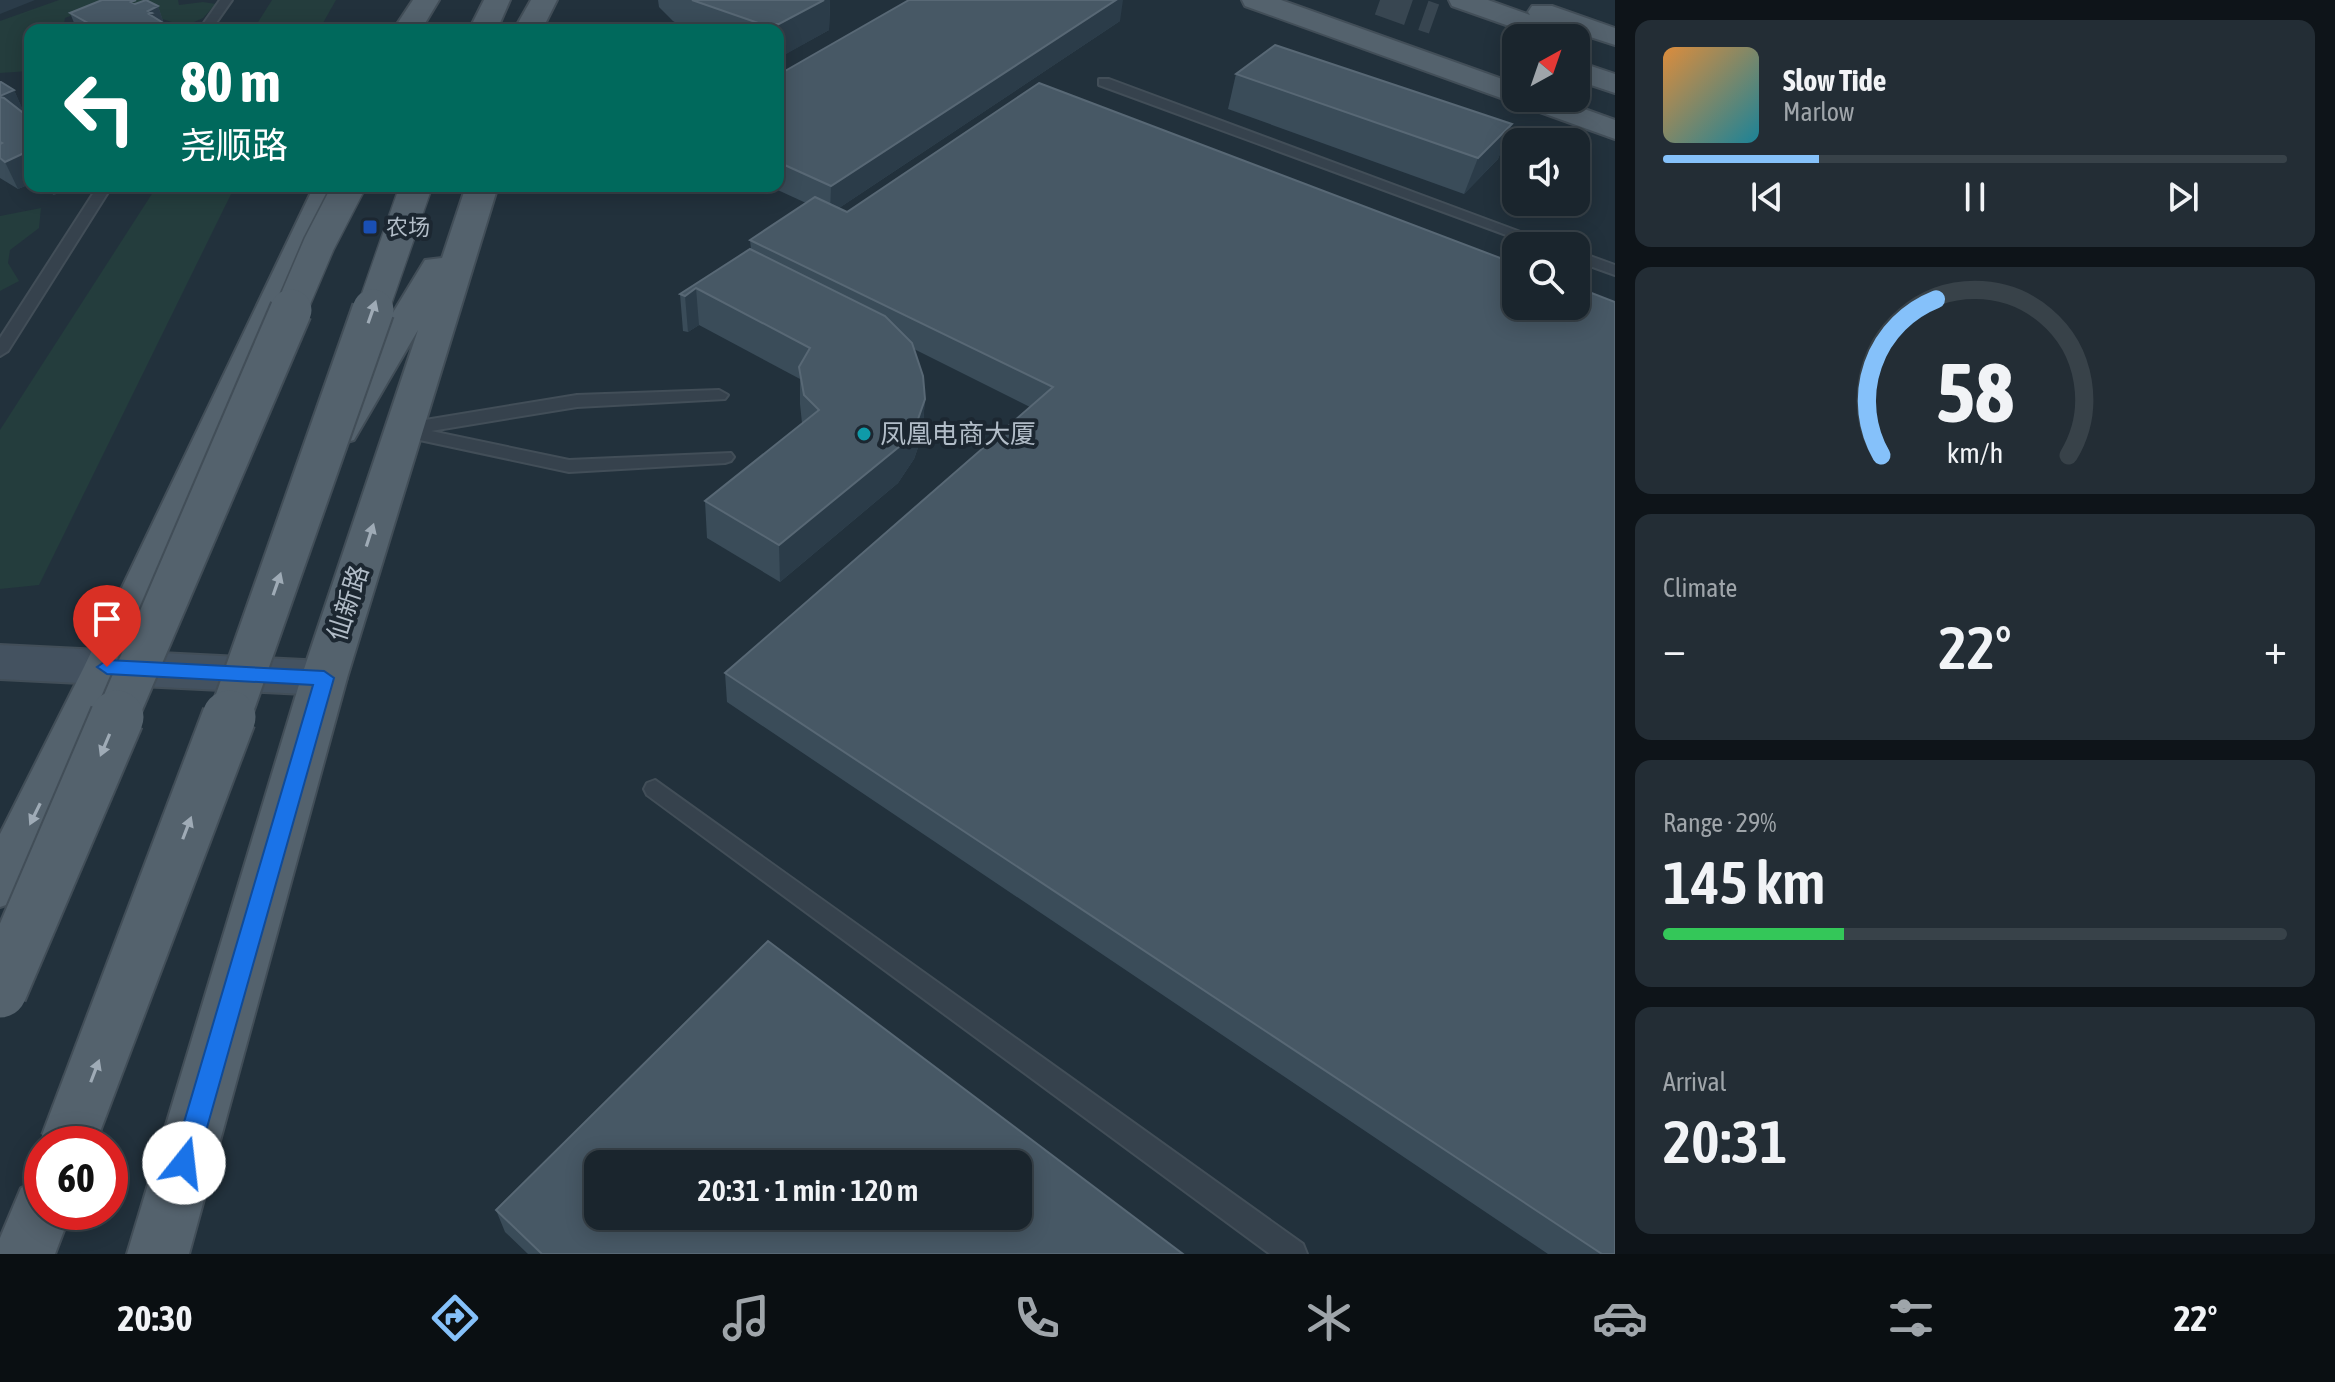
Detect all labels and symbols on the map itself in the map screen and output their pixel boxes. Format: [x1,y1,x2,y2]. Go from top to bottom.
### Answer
north arrow [1502,24,1590,112]
place label: 农场 [386,214,430,240]
marker: 农场 [361,218,379,236]
one-way arrow [366,300,379,324]
place label: 凤凰电商大厦 [880,419,1036,449]
marker: 凤凰电商大厦 [855,425,873,443]
one-way arrow [365,522,377,546]
street label: 仙新路 [322,561,374,645]
one-way arrow [272,572,284,596]
pin [73,585,141,667]
one-way arrow [98,733,111,757]
one-way arrow [28,802,42,826]
one-way arrow [181,816,194,840]
one-way arrow [89,1059,102,1083]
position arrow [142,1121,226,1205]
speed limit sign: 60 [24,1126,128,1230]

